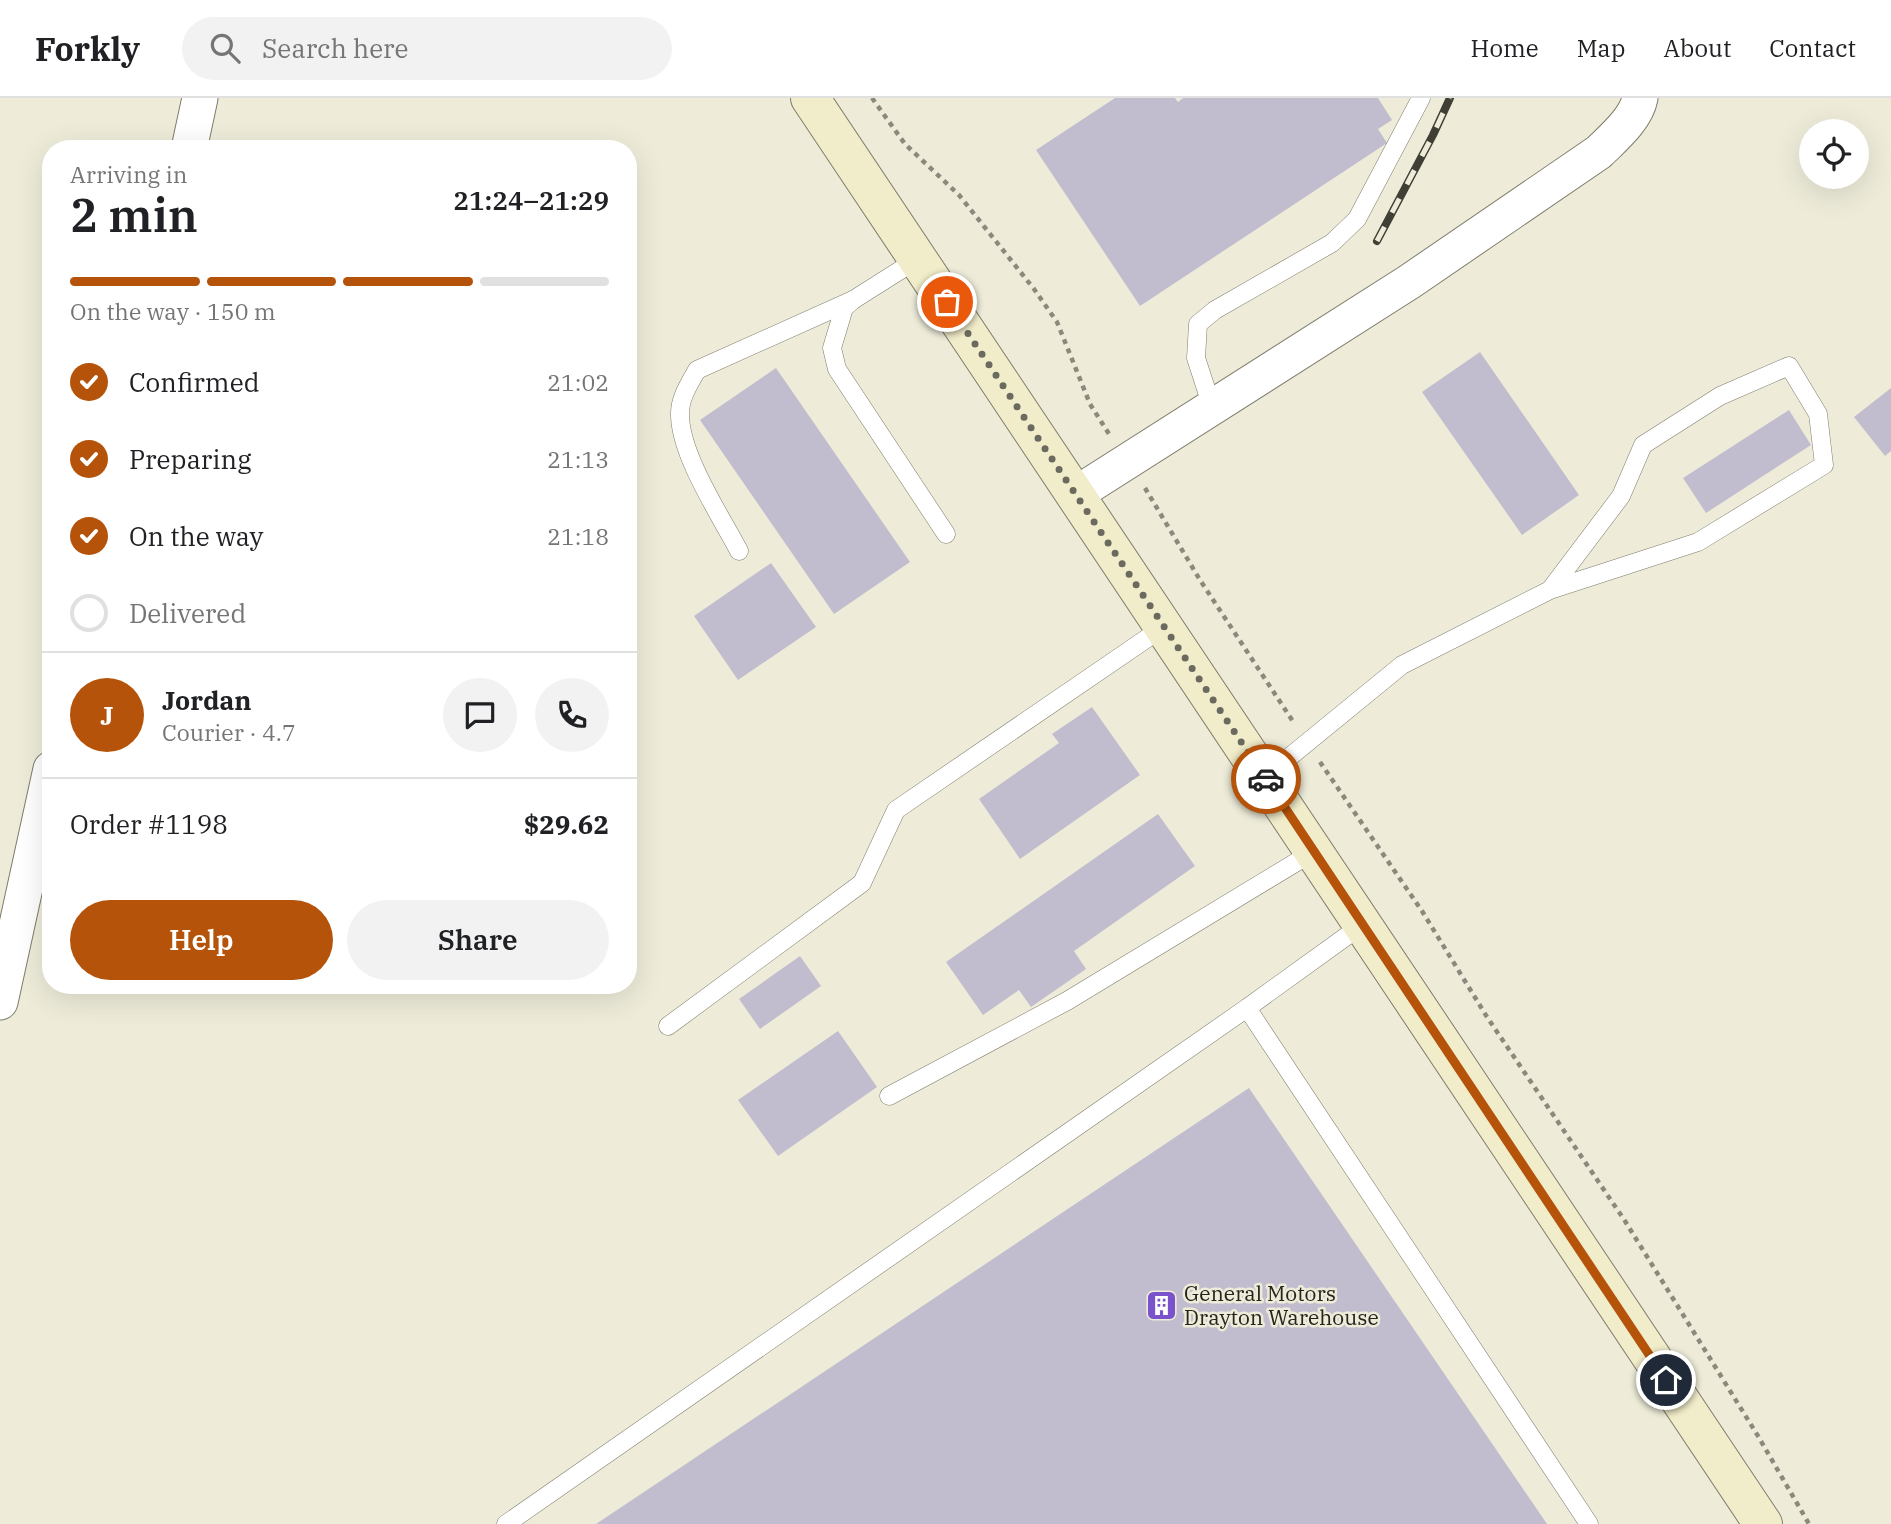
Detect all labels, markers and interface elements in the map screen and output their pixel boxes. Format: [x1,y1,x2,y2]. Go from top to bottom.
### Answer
search box [182,17,672,80]
text: Forkly [35,27,140,70]
icon: search [206,29,244,67]
text: Search here [262,31,409,65]
text: Home [1471,32,1539,64]
text: Map [1577,32,1625,64]
text: About [1663,32,1731,64]
text: Contact [1769,32,1856,64]
map controls [1799,119,1869,189]
button: locate [1799,119,1869,189]
text: Arriving in [70,159,187,189]
text: 21:24–21:29 [453,183,609,217]
text: 2 min [70,185,198,245]
pin [917,272,977,332]
icon: bag [928,283,966,321]
text: On the way · 150 m [70,296,276,326]
icon: check [70,363,108,401]
text: Confirmed [129,365,260,399]
text: 21:02 [547,367,609,397]
icon: check [70,440,108,478]
text: Preparing [129,442,251,476]
text: 21:13 [547,444,609,474]
icon: check [70,517,108,555]
text: On the way [129,519,263,553]
text: 21:18 [547,521,609,551]
text: Delivered [129,596,246,630]
button: chat [443,678,517,752]
button: phone [535,678,609,752]
text: Jordan [162,683,252,717]
text: J [100,698,114,732]
text: Courier · 4.7 [162,717,296,747]
courier [1231,744,1301,814]
icon: car [1247,760,1285,798]
text: Order #1198 [70,807,228,841]
text: $29.62 [524,807,609,841]
button: Help [70,900,333,980]
button: Share [347,900,609,980]
place label: General Motors Drayton Warehouse [1184,1279,1379,1331]
building icon: General Motors Drayton Warehouse [1144,1289,1178,1323]
pin [1636,1350,1696,1410]
icon: home [1647,1361,1685,1399]

